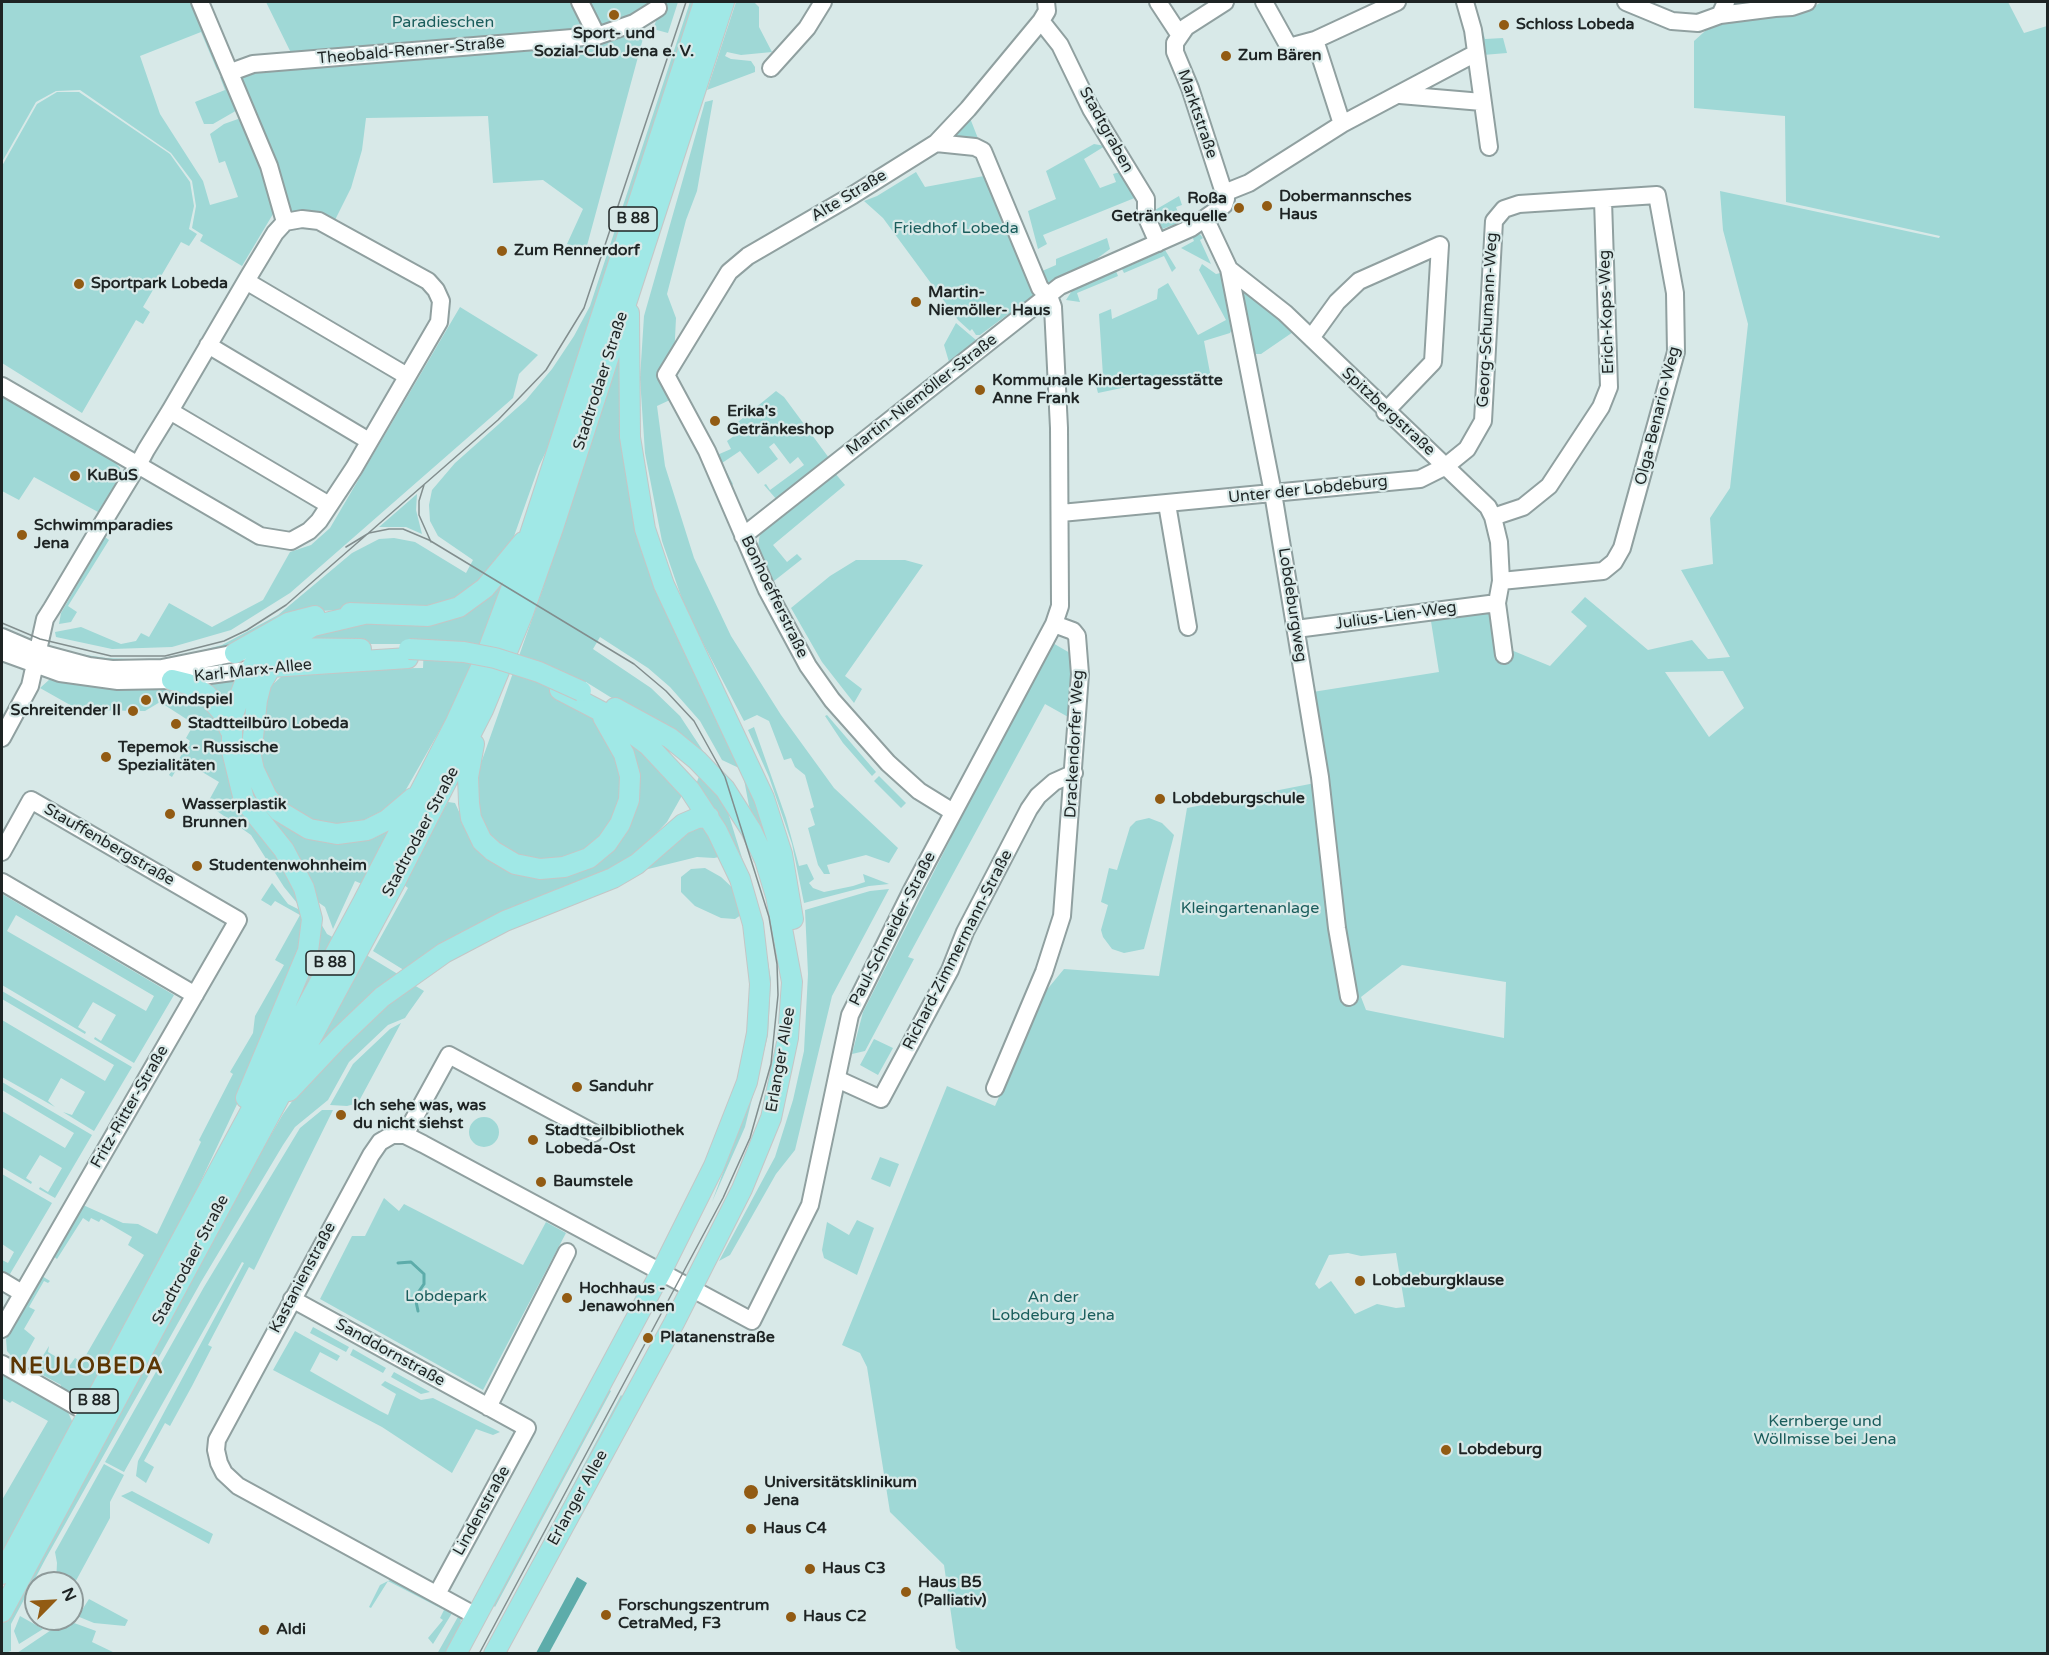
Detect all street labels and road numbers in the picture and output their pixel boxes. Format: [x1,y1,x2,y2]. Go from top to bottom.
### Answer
street label: Theobald-Renner-Straße [317,33,505,69]
street label: Marktstraße [1173,67,1221,161]
street label: Stadtgraben [1075,84,1137,176]
street label: Alte Straße [808,166,890,226]
road number: B 88 [609,207,657,231]
street label: Georg-Schumann-Weg [1474,232,1502,408]
street label: Erich-Kops-Weg [1595,250,1619,374]
street label: Stadtrodaer Straße [570,309,632,453]
street label: Martin-Niemöller-Straße [843,330,1001,460]
street label: Olga-Benario-Weg [1631,345,1685,487]
street label: Spitzbergstraße [1337,364,1439,460]
street label: Unter der Lobdeburg [1227,472,1389,508]
street label: Bonhoefferstraße [736,533,812,661]
street label: Lobdeburgweg [1273,546,1311,664]
street label: Julius-Lien-Weg [1334,598,1458,634]
street label: Karl-Marx-Allee [193,655,313,687]
street label: Drackendorfer Weg [1062,669,1088,819]
street label: Stadtrodaer Straße [379,764,463,900]
street label: Stauffenbergstraße [40,800,178,890]
street label: Richard-Zimmermann-Straße [899,847,1017,1053]
street label: Paul-Schneider-Straße [846,849,940,1009]
road number: B 88 [306,951,354,975]
street label: Erlanger Allee [762,1006,800,1114]
street label: Fritz-Ritter-Straße [87,1042,173,1172]
street label: Stadtrodaer Straße [149,1192,233,1328]
street label: Kastanienstraße [266,1219,340,1337]
street label: Sanddornstraße [332,1315,448,1391]
road number: B 88 [70,1389,118,1413]
street label: Erlanger Allee [544,1447,612,1549]
street label: Lindenstraße [449,1463,515,1559]

